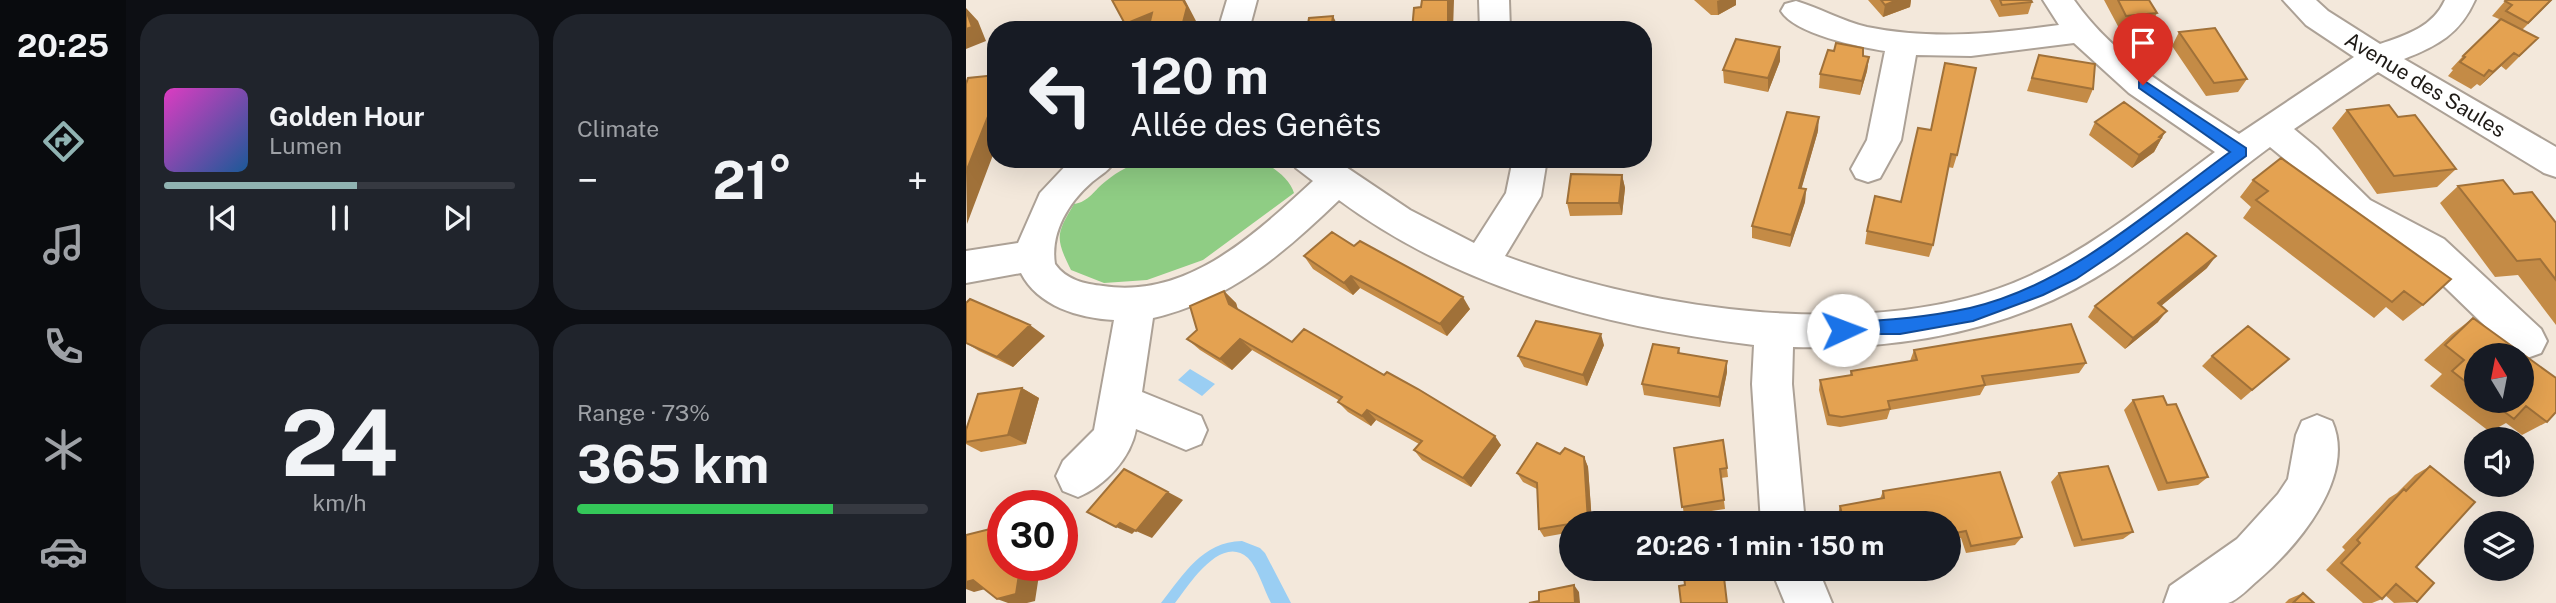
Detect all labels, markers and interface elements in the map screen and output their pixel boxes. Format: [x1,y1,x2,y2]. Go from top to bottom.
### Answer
pin [2113,13,2173,85]
icon: arrive [2124,24,2162,62]
text: 20:25 [17,27,109,64]
street label: Avenue des Saules [2340,27,2510,142]
text: 120 m [1130,47,1269,105]
icon: left [1015,49,1106,140]
text: Golden Hour [269,101,424,132]
text: Allée des Genêts [1130,106,1381,143]
text: Climate [577,115,659,142]
icon: directions [39,117,88,166]
text: Lumen [269,132,342,159]
text: 21° [713,150,792,211]
text: − [577,158,598,203]
text: + [907,158,928,203]
icon: previous [204,199,242,237]
icon: pause [321,199,359,237]
icon: next [438,199,476,237]
icon: music [39,220,88,269]
position arrow [1806,293,1880,367]
icon: phone [39,322,88,371]
north arrow [2464,343,2534,413]
map controls [2464,343,2534,581]
text: 24 [281,390,398,496]
text: Range · 73% [577,399,710,426]
icon: climate [39,425,88,474]
button: sound [2464,427,2534,497]
text: 365 km [577,434,769,495]
text: km/h [312,489,367,516]
speed limit sign: 30 [987,490,1078,581]
button: layers [2464,511,2534,581]
icon: car [39,527,88,576]
text: 20:26 · 1 min · 150 m [1636,530,1884,561]

